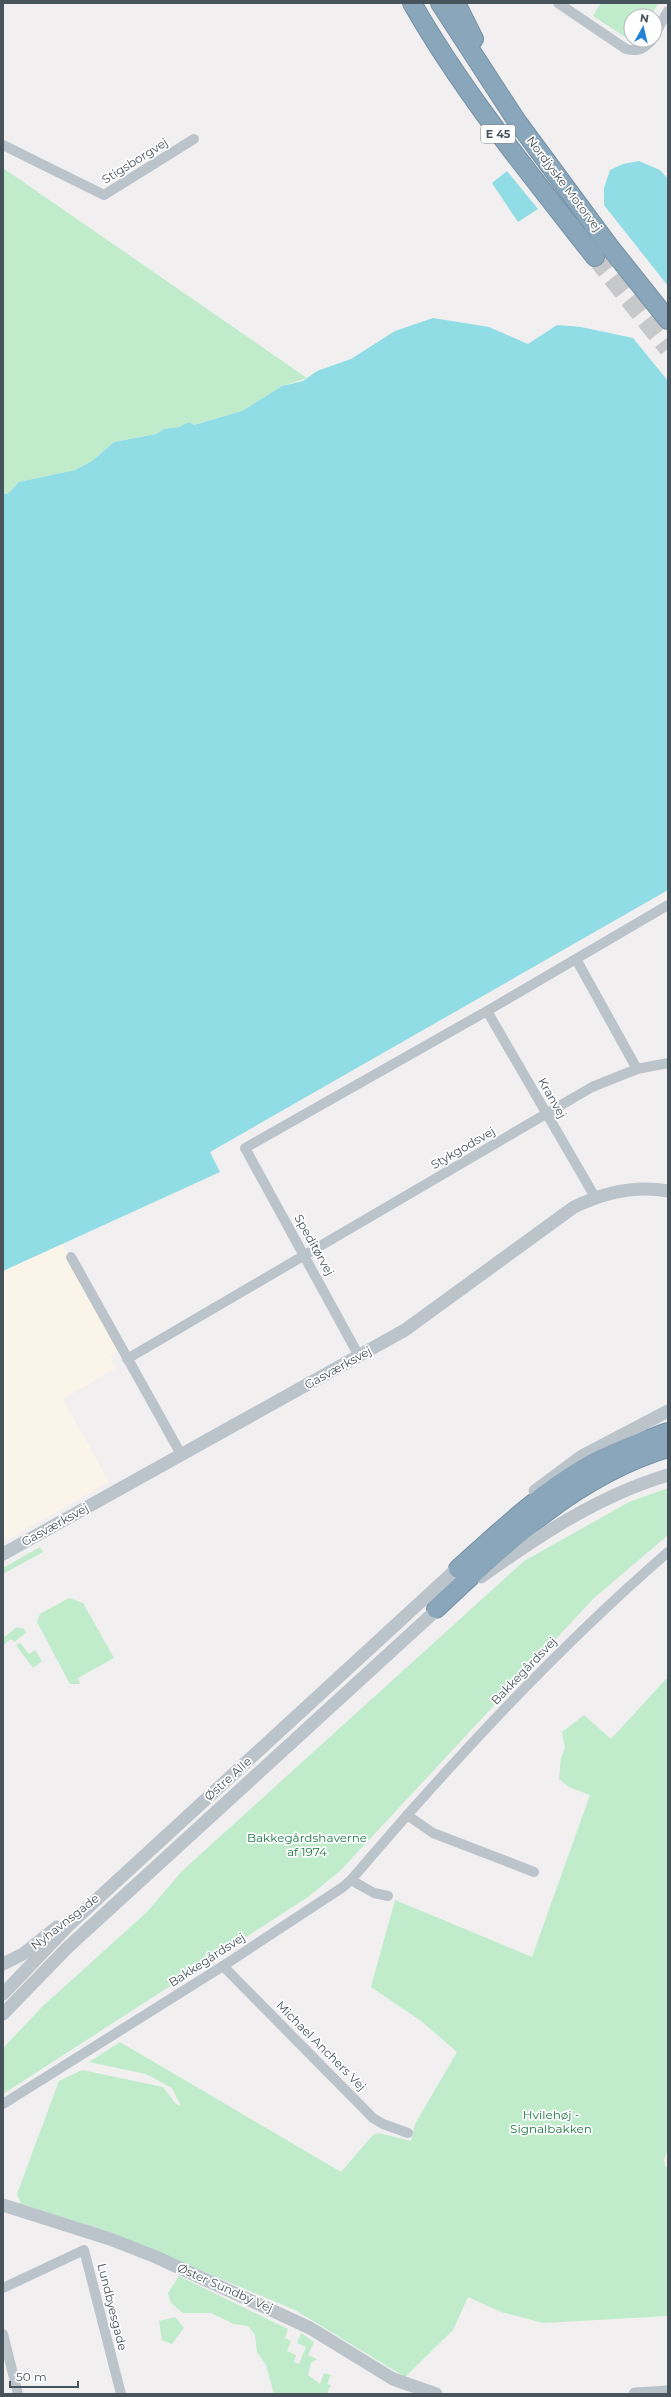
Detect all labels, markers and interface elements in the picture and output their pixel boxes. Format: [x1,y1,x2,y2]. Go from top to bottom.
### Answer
north arrow [623,8,663,48]
text: N [639,11,650,26]
road number: E 45 [481,125,515,143]
street label: Nordjyske Motorvej [524,133,605,234]
street label: Stigsborgvej [99,134,170,187]
street label: Kranvej [535,1075,570,1121]
street label: Stykgodsvej [428,1123,498,1172]
street label: Speditørvej [291,1211,337,1278]
street label: Gasværksvej [302,1343,374,1392]
street label: Gasværksvej [19,1500,91,1549]
street label: Bakkegårdsvej [488,1634,560,1708]
street label: Østre Alle [201,1754,254,1804]
park label: Bakkegårdshaverne af 1974 [247,1830,367,1859]
street label: Nyhavnsgade [28,1890,102,1953]
street label: Bakkegårdsvej [166,1929,248,1990]
street label: Michael Anchers Vej [273,1998,369,2094]
park label: Hvilehøj - Signalbakken [510,2107,592,2136]
street label: Øster Sundby Vej [175,2260,275,2315]
street label: Lundbyesgade [94,2262,131,2352]
scale bar [10,2363,78,2389]
text: 50 m [16,2369,47,2384]

